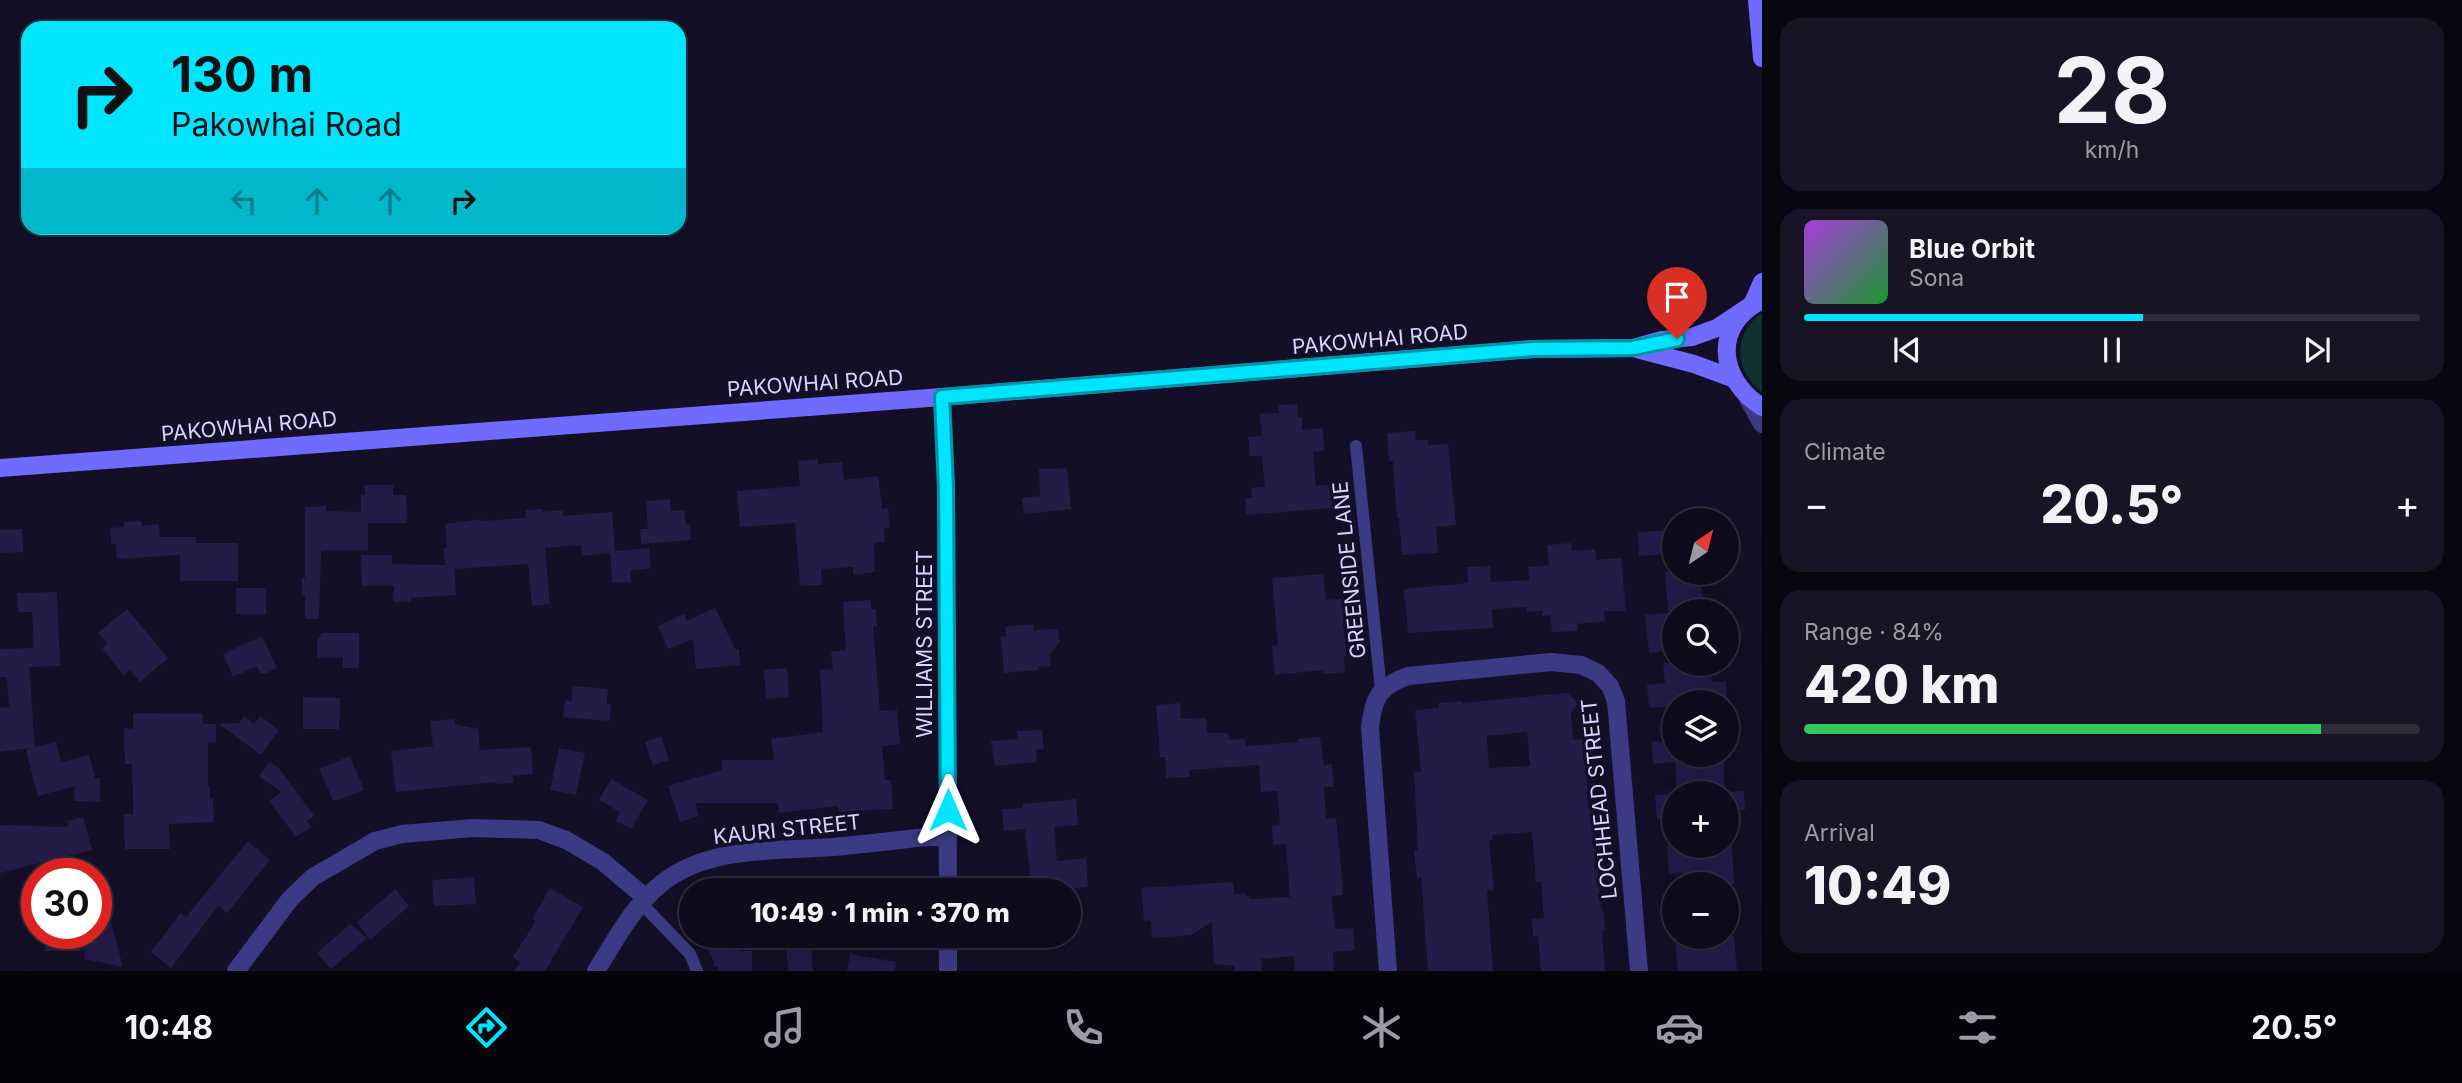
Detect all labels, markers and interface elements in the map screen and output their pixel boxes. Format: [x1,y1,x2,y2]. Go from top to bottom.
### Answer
text: 28 [2054,35,2170,145]
text: 130 m [171,45,313,104]
icon: right [56,49,147,140]
text: Pakowhai Road [171,105,402,144]
text: km/h [2085,136,2139,164]
icon: left [225,182,263,220]
icon: ahead [298,182,336,220]
icon: ahead [371,182,409,220]
icon: right [444,182,482,220]
text: Blue Orbit [1909,233,2035,264]
text: Sona [1909,264,1964,292]
pin [1647,267,1707,339]
icon: arrive [1658,278,1696,316]
street label: PAKOWHAI ROAD [1291,319,1469,359]
icon: previous [1888,331,1926,369]
icon: pause [2093,331,2131,369]
icon: next [2298,331,2336,369]
street label: PAKOWHAI ROAD [726,364,904,402]
street label: PAKOWHAI ROAD [160,406,338,446]
text: Climate [1804,438,1886,466]
text: 20.5° [2040,473,2184,536]
street label: GREENSIDE LANE [1327,480,1371,660]
text: − [1804,481,1829,527]
text: + [2395,481,2420,527]
north arrow [1662,508,1740,584]
map controls [1662,508,1739,949]
street label: WILLIAMS STREET [912,550,937,738]
button: search [1662,599,1739,676]
text: Range · 84% [1804,618,1944,646]
text: 420 km [1804,653,1999,716]
button: layers [1662,690,1739,767]
street label: LOCHHEAD STREET [1576,698,1622,900]
position arrow [911,773,985,847]
button: + [1662,781,1739,858]
street label: KAURI STREET [712,809,862,849]
text: Arrival [1804,819,1875,847]
text: 10:49 [1804,854,1951,917]
speed limit sign: 30 [21,858,112,949]
button: − [1662,872,1739,949]
text: 10:49 · 1 min · 370 m [750,897,1010,928]
icon: directions [462,1003,511,1052]
icon: music [760,1003,809,1052]
icon: phone [1059,1003,1108,1052]
icon: climate [1357,1003,1406,1052]
icon: car [1655,1003,1704,1052]
icon: filters [1953,1003,2002,1052]
text: 10:48 [125,1008,213,1047]
text: 20.5° [2251,1008,2337,1047]

